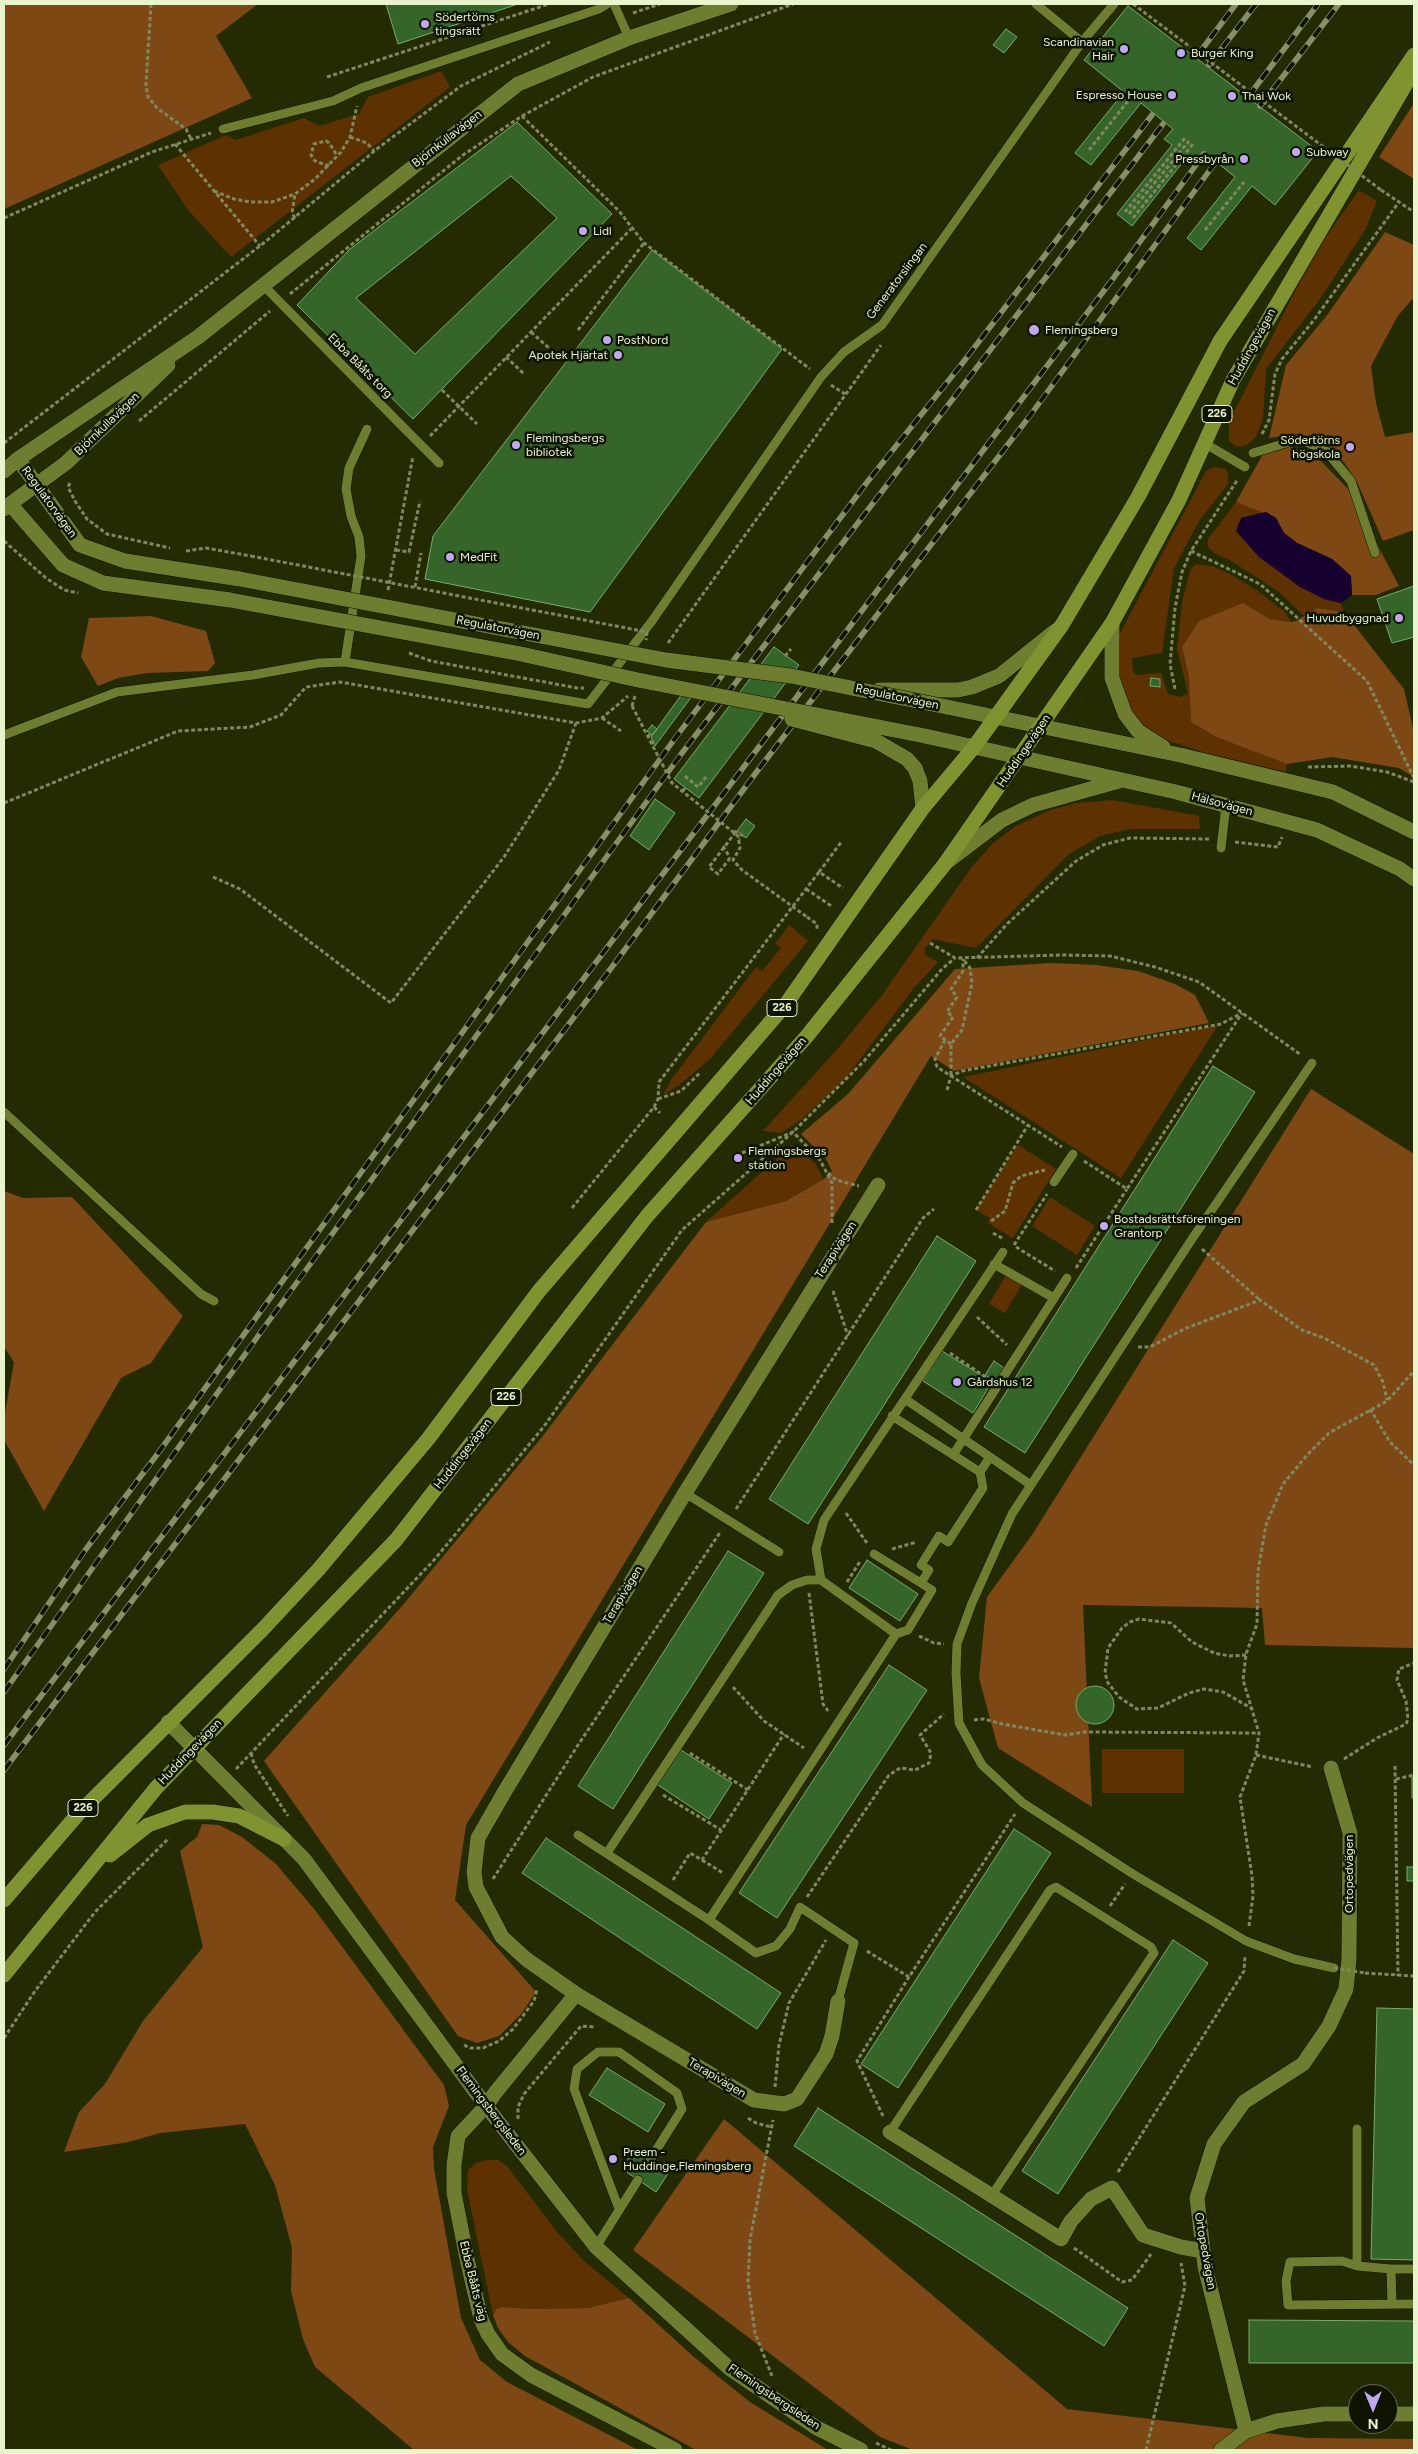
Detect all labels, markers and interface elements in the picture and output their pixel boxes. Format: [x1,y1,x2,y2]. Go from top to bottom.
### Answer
place label: Södertörns tingsrätt [435,10,495,38]
marker: Södertörns tingsrätt [419,18,431,30]
place label: Scandinavian Hair [1043,35,1114,63]
marker: Scandinavian Hair [1118,43,1130,55]
place label: Burger King [1191,46,1254,60]
marker: Burger King [1175,47,1187,59]
place label: Espresso House [1076,88,1162,102]
marker: Espresso House [1166,89,1178,101]
place label: Thai Wok [1242,89,1291,103]
marker: Thai Wok [1226,90,1238,102]
street label: Björnkullavägen [409,107,485,171]
place label: Subway [1306,145,1349,159]
marker: Subway [1290,146,1302,158]
place label: Pressbyrån [1175,152,1234,166]
marker: Pressbyrån [1238,153,1250,165]
place label: Lidl [593,224,612,238]
marker: Lidl [577,225,589,237]
street label: Generatorslingan [864,240,930,322]
street label: Huddingevägen [1225,306,1279,388]
marker: Flemingsberg [1027,323,1041,337]
place label: Flemingsberg [1045,323,1118,337]
street label: Ebba Bååts torg [325,331,395,401]
place label: PostNord [617,333,668,347]
marker: PostNord [601,334,613,346]
place label: Apotek Hjärtat [528,348,608,362]
marker: Apotek Hjärtat [612,349,624,361]
street label: Björnkullavägen [72,389,142,459]
road number: 226 [1202,406,1232,422]
place label: Flemingsbergs bibliotek [526,431,604,459]
place label: Södertörns högskola [1280,433,1340,461]
marker: Flemingsbergs bibliotek [510,439,522,451]
marker: Södertörns högskola [1344,441,1356,453]
street label: Regulatorvägen [18,463,80,541]
place label: MedFit [460,550,498,564]
marker: MedFit [444,551,456,563]
place label: Huvudbyggnad [1306,611,1389,625]
marker: Huvudbyggnad [1393,612,1405,624]
street label: Regulatorvägen [455,613,541,643]
street label: Regulatorvägen [854,681,940,713]
street label: Huddingevägen [994,712,1054,790]
street label: Hälsovägen [1190,789,1254,819]
road number: 226 [767,1000,797,1016]
street label: Huddingevägen [743,1034,809,1108]
place label: Flemingsbergs station [748,1144,826,1172]
marker: Flemingsbergs station [732,1152,744,1164]
place label: Bostadsrättsföreningen Grantorp [1114,1212,1240,1240]
street label: Terapivägen [812,1219,860,1281]
marker: Bostadsrättsföreningen Grantorp [1098,1220,1110,1232]
place label: Gårdshus 12 [967,1375,1033,1389]
marker: Gårdshus 12 [951,1376,963,1388]
road number: 226 [491,1388,521,1405]
street label: Huddingevägen [431,1416,495,1492]
street label: Terapivägen [600,1563,646,1627]
street label: Huddingevägen [155,1716,225,1788]
road number: 226 [68,1800,98,1816]
street label: Ortopedvägen [1342,1835,1356,1913]
street label: Terapivägen [685,2055,749,2101]
street label: Flemingsbergsleden [453,2064,529,2158]
place label: Preem - Huddinge,Flemingsberg [623,2145,751,2173]
marker: Preem - Huddinge,Flemingsberg [607,2153,619,2165]
street label: Ortopedvägen [1191,2211,1219,2291]
street label: Ebba Bååts väg [456,2239,490,2323]
street label: Flemingsbergsleden [725,2361,823,2433]
north arrow [1348,2384,1398,2434]
text: N [1368,2415,1378,2432]

